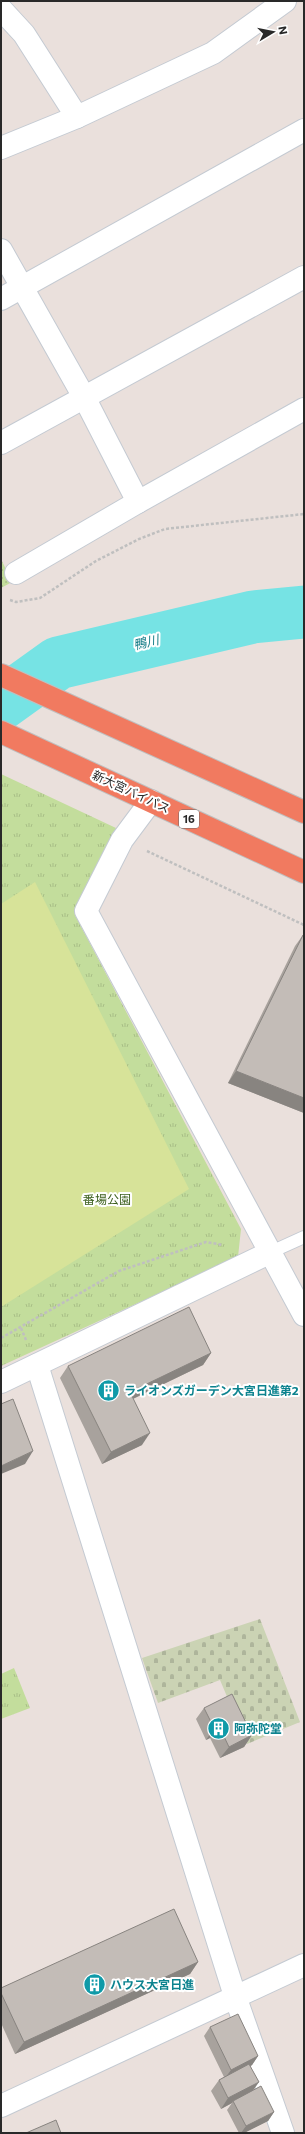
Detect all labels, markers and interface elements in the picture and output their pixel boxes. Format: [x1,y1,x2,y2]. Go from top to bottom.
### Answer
north arrow [253,12,293,52]
text: N [276,25,290,35]
water label: 鴨川 [132,631,162,653]
street label: 新大宮バイパス [91,767,172,815]
road number: 16 [179,810,199,828]
park label: 番場公園 [83,1192,131,1206]
building icon: ライオンズガーデン大宮日進第2 [95,1378,121,1404]
place label: ライオンズガーデン大宮日進第2 [124,1383,299,1397]
building icon: 阿弥陀堂 [205,1716,231,1742]
place label: 阿弥陀堂 [234,1721,282,1735]
building icon: ハウス大宮日進 [82,1972,108,1998]
place label: ハウス大宮日進 [110,1977,194,1991]

